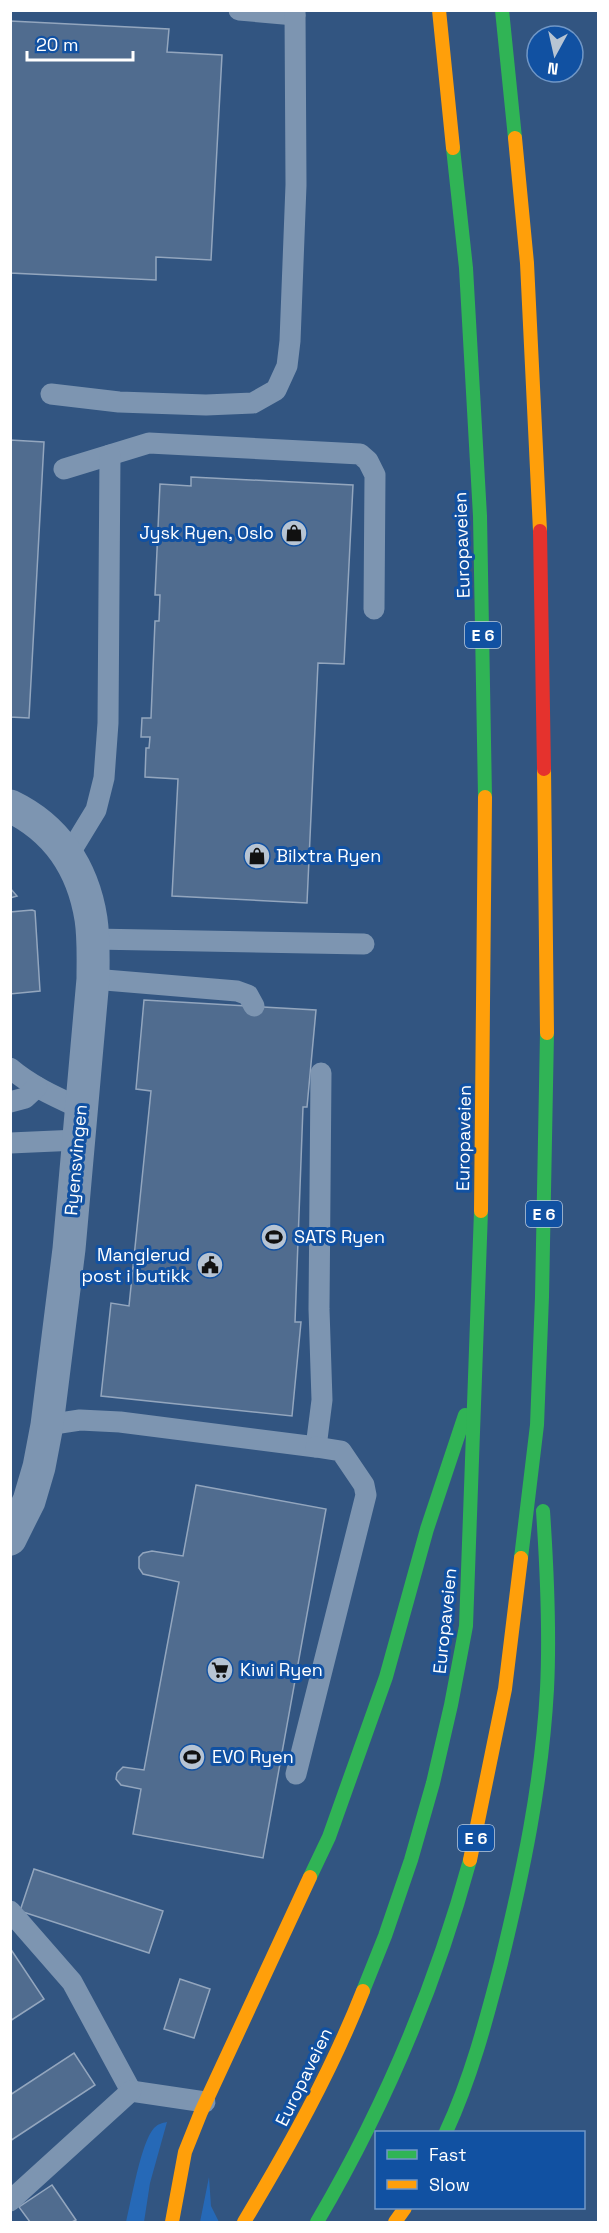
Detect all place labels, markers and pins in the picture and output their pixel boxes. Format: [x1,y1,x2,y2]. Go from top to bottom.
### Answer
shop icon: Jysk Ryen, Oslo [279,518,309,548]
place label: Jysk Ryen, Oslo [139,521,274,544]
shop icon: Bilxtra Ryen [242,841,272,871]
place label: Bilxtra Ryen [276,844,381,867]
sports icon: SATS Ryen [259,1222,289,1252]
place label: SATS Ryen [294,1225,385,1248]
place label: Manglerud post i butikk [81,1243,190,1287]
public building icon: Manglerud post i butikk [195,1250,225,1280]
supermarket icon: Kiwi Ryen [205,1655,235,1685]
place label: Kiwi Ryen [240,1658,323,1681]
sports icon: EVO Ryen [177,1742,207,1772]
place label: EVO Ryen [212,1745,294,1768]

